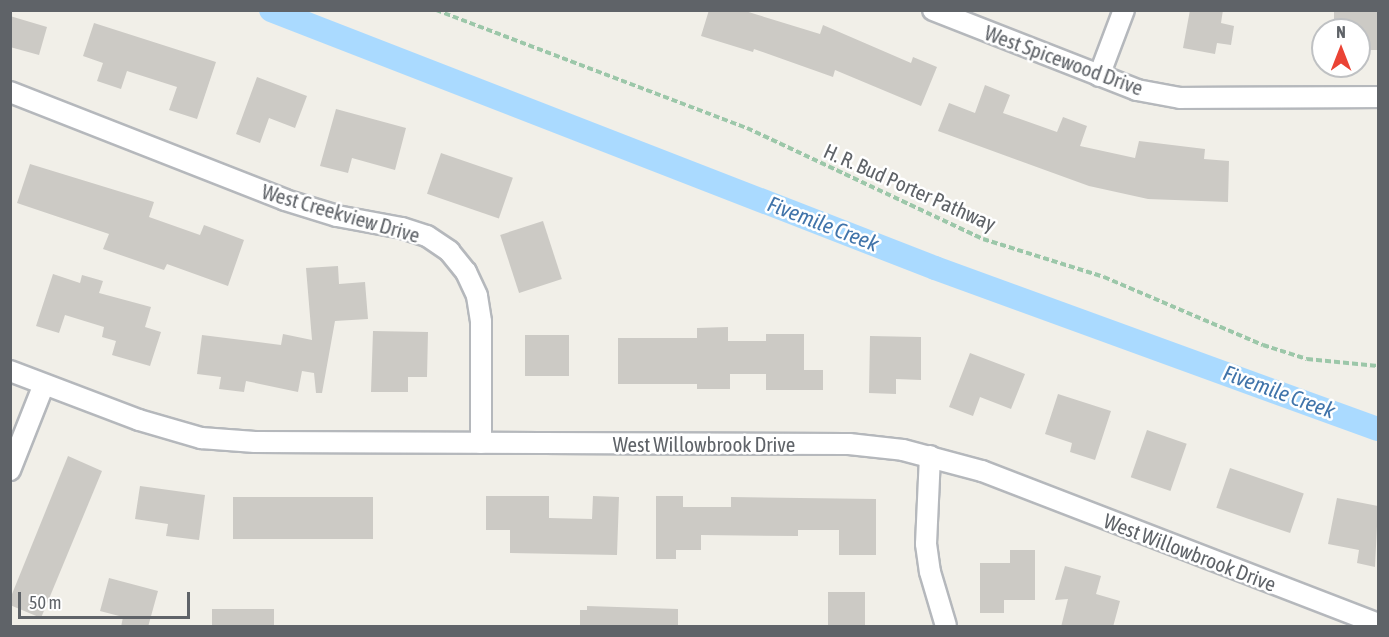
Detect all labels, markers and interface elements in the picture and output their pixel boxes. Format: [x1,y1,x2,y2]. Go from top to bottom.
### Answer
north arrow [1311,18,1371,78]
street label: West Spicewood Drive [981,20,1147,100]
text: N [1336,23,1346,41]
street label: H. R. Bud Porter Pathway [820,138,1000,236]
street label: West Creekview Drive [259,178,423,248]
water label: Fivemile Creek [764,191,882,257]
water label: Fivemile Creek [1219,360,1339,424]
street label: West Willowbrook Drive [613,431,795,457]
street label: West Willowbrook Drive [1100,508,1280,596]
scale bar [21,580,194,618]
text: 50 m [29,592,61,613]

